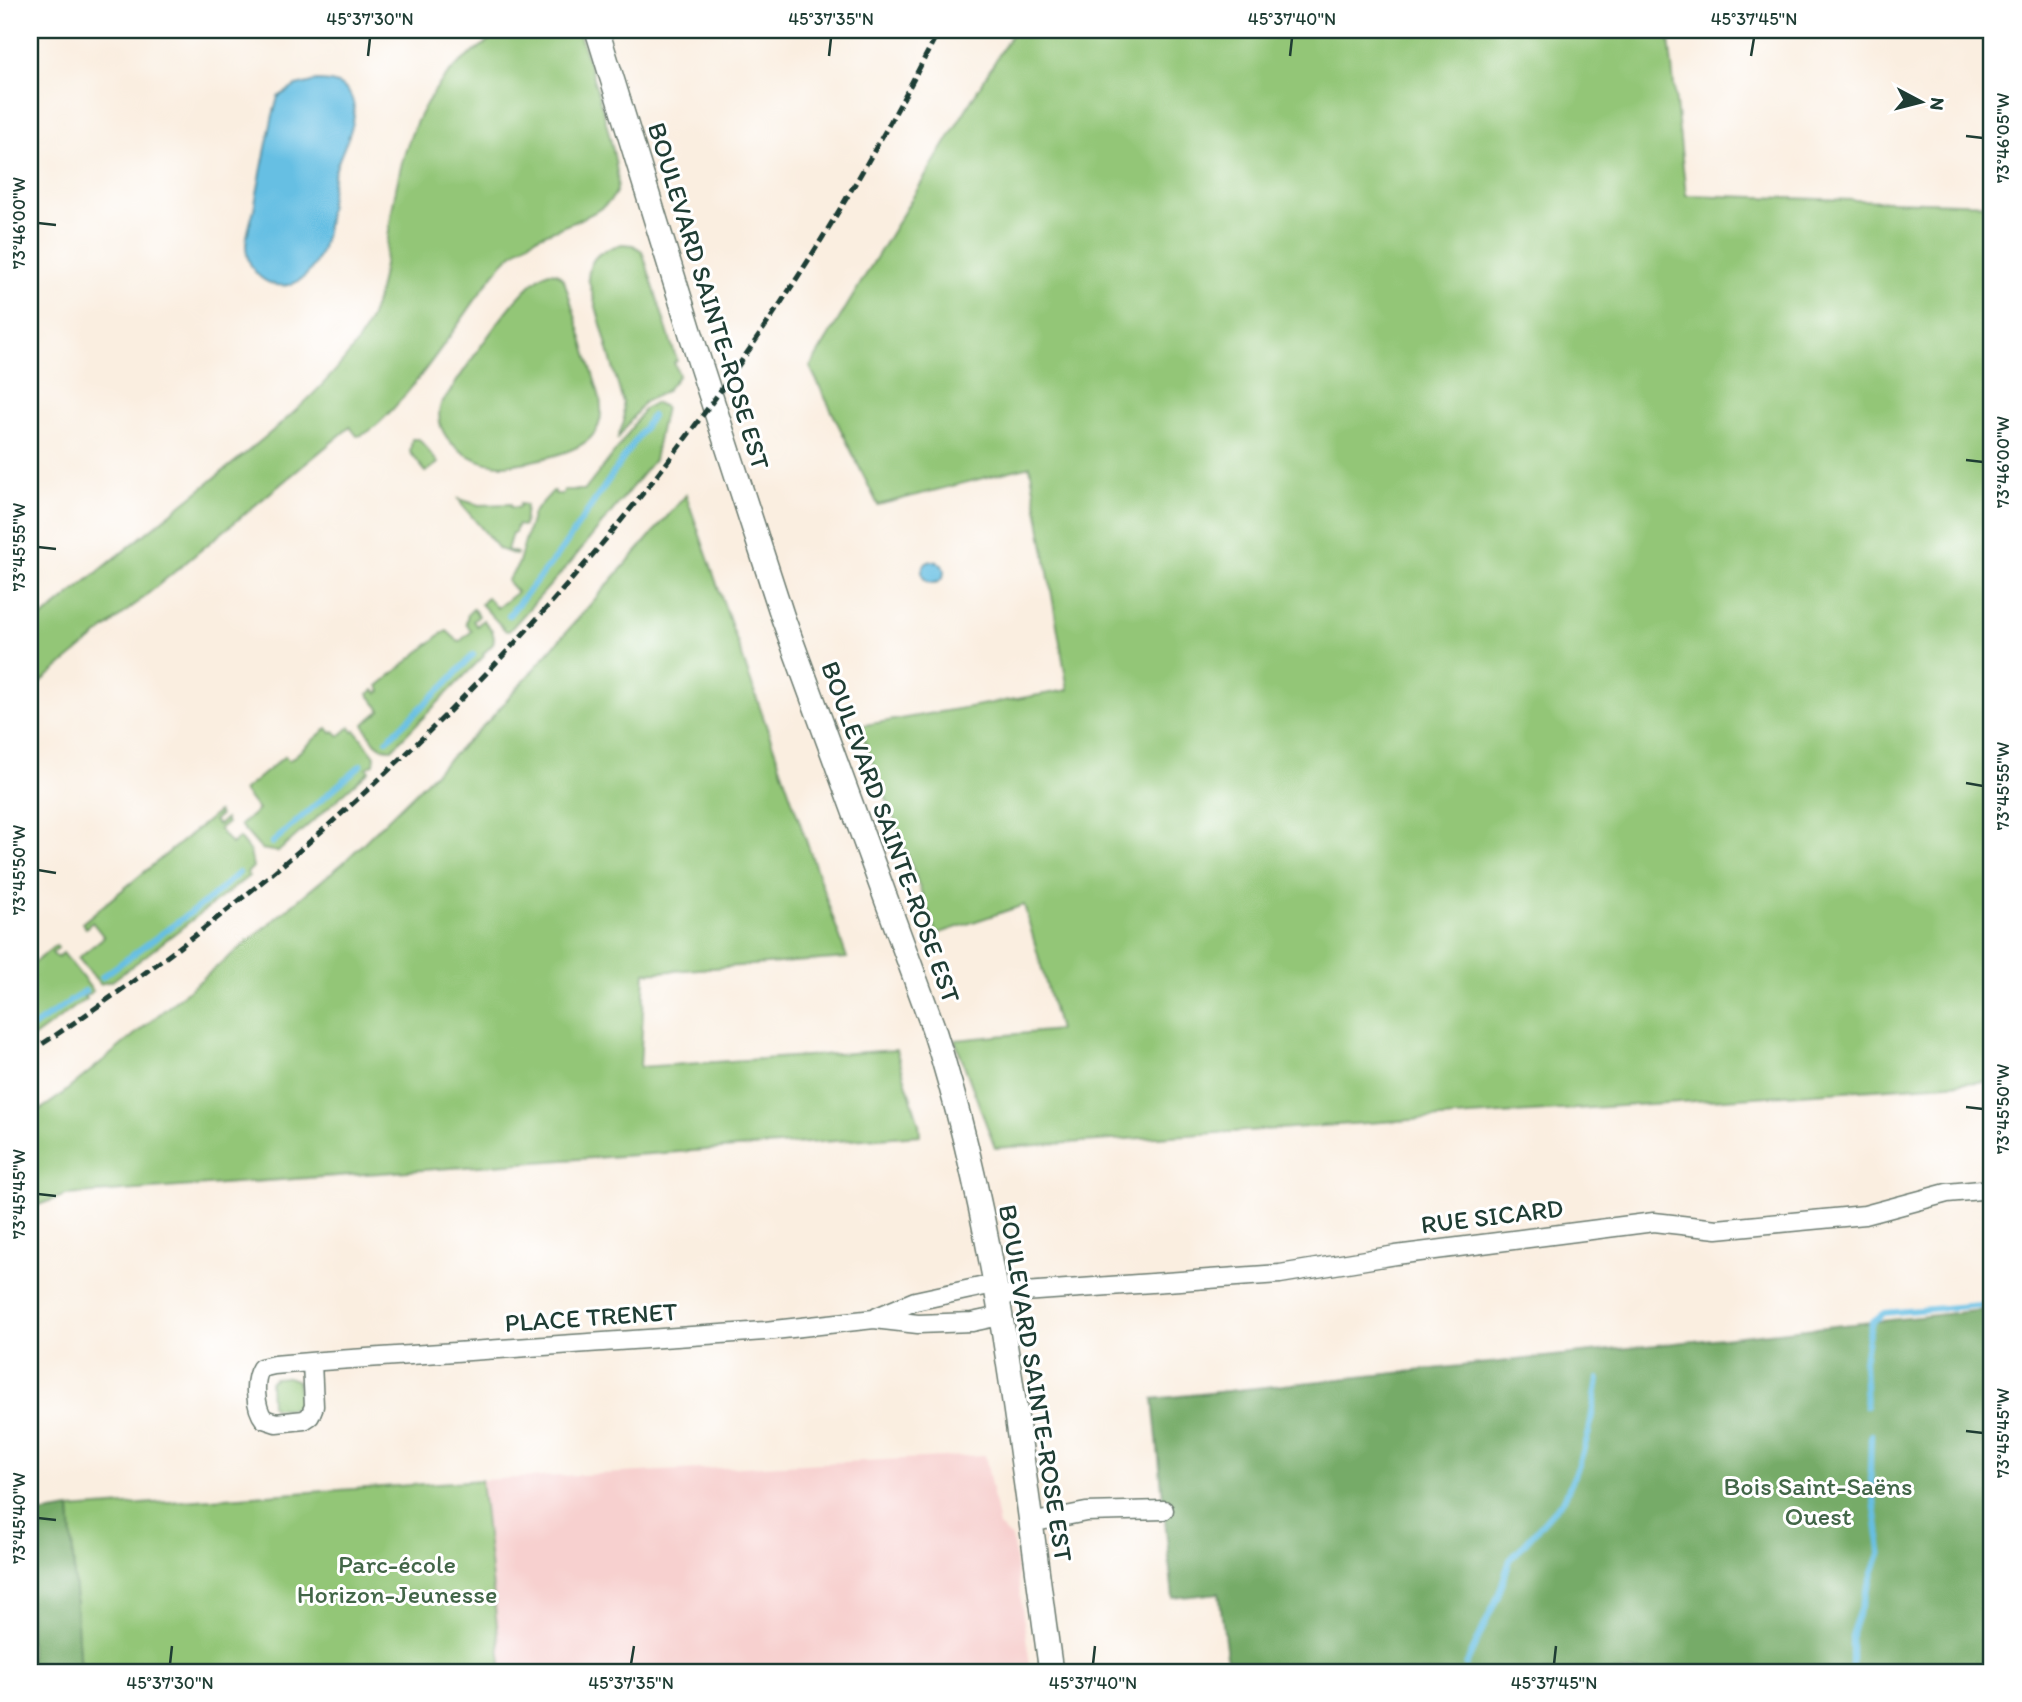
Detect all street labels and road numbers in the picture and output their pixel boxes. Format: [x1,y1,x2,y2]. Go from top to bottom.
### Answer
street label: BOULEVARD SAINTE-ROSE EST [641,118,777,474]
street label: BOULEVARD SAINTE-ROSE EST [814,657,968,1008]
street label: RUE SICARD [1419,1191,1565,1241]
street label: BOULEVARD SAINTE-ROSE EST [992,1202,1080,1564]
street label: PLACE TRENET [503,1295,679,1339]

